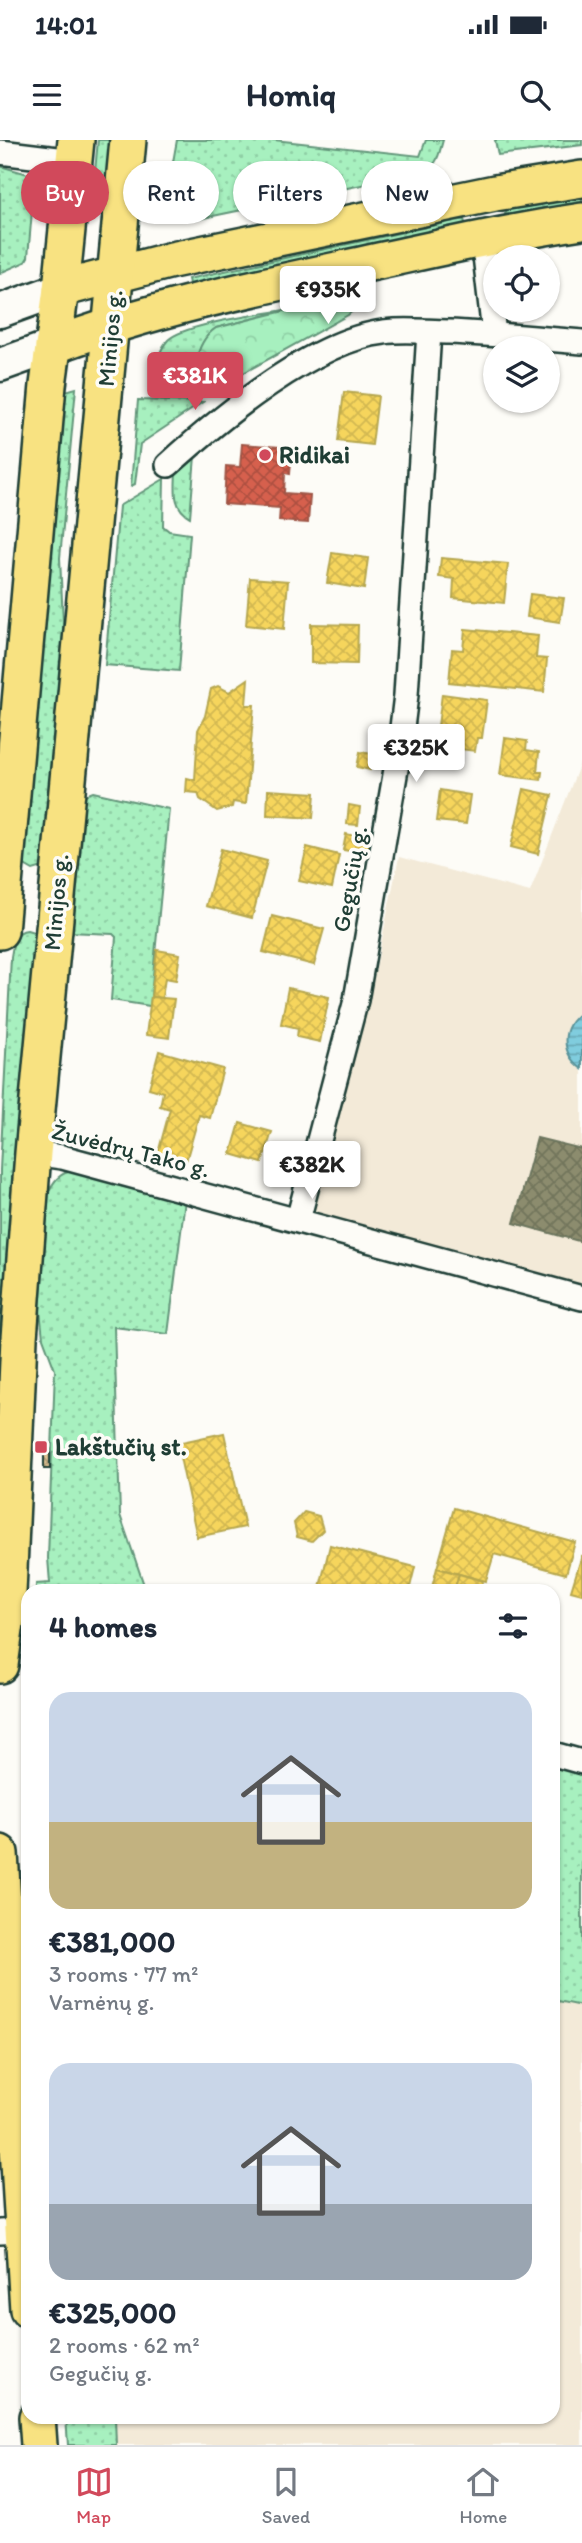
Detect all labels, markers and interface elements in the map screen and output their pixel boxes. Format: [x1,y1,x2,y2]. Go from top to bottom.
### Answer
text: 14:01 [35,9,97,41]
icon: menu [28,76,66,114]
text: Homiq [246,76,336,114]
icon: search [516,76,554,114]
chip: Buy [21,161,109,224]
chip: Rent [123,161,219,224]
chip: Filters [233,161,347,224]
chip: New [361,161,453,224]
map controls [483,245,560,413]
button: locate [483,245,560,322]
pin: €935K [279,267,377,326]
text: €935K [296,275,360,303]
street label: Minijos g. [91,288,128,388]
button: layers [483,336,560,413]
pin: €381K [146,352,244,412]
text: €381K [163,361,227,389]
place label: Ridikai [279,440,350,469]
marker: Ridikai [257,447,273,463]
pin: €325K [367,724,465,784]
text: €325K [384,733,448,761]
street label: Gegučių g. [326,823,373,934]
street label: Minijos g. [37,852,74,952]
street label: Žuvėdrų Tako g. [49,1116,213,1183]
pin: €382K [263,1142,361,1201]
text: €382K [279,1150,345,1178]
place label: Lakštučių st. [55,1432,187,1462]
marker: Lakštučių st. [33,1439,49,1455]
icon: filters [494,1607,532,1645]
text: 4 homes [49,1608,157,1645]
icon: home [228,1737,354,1863]
text: €381,000 [49,1923,175,1960]
text: 3 rooms · 77 m² [49,1960,199,1988]
text: Varnėnų g. [49,1988,154,2016]
icon: home [228,2108,354,2234]
text: €325,000 [49,2294,177,2331]
text: 2 rooms · 62 m² [49,2331,200,2359]
text: Gegučių g. [49,2359,152,2387]
tab: Map [75,2463,113,2528]
tab: Saved [262,2463,310,2528]
tab: Home [459,2463,507,2528]

